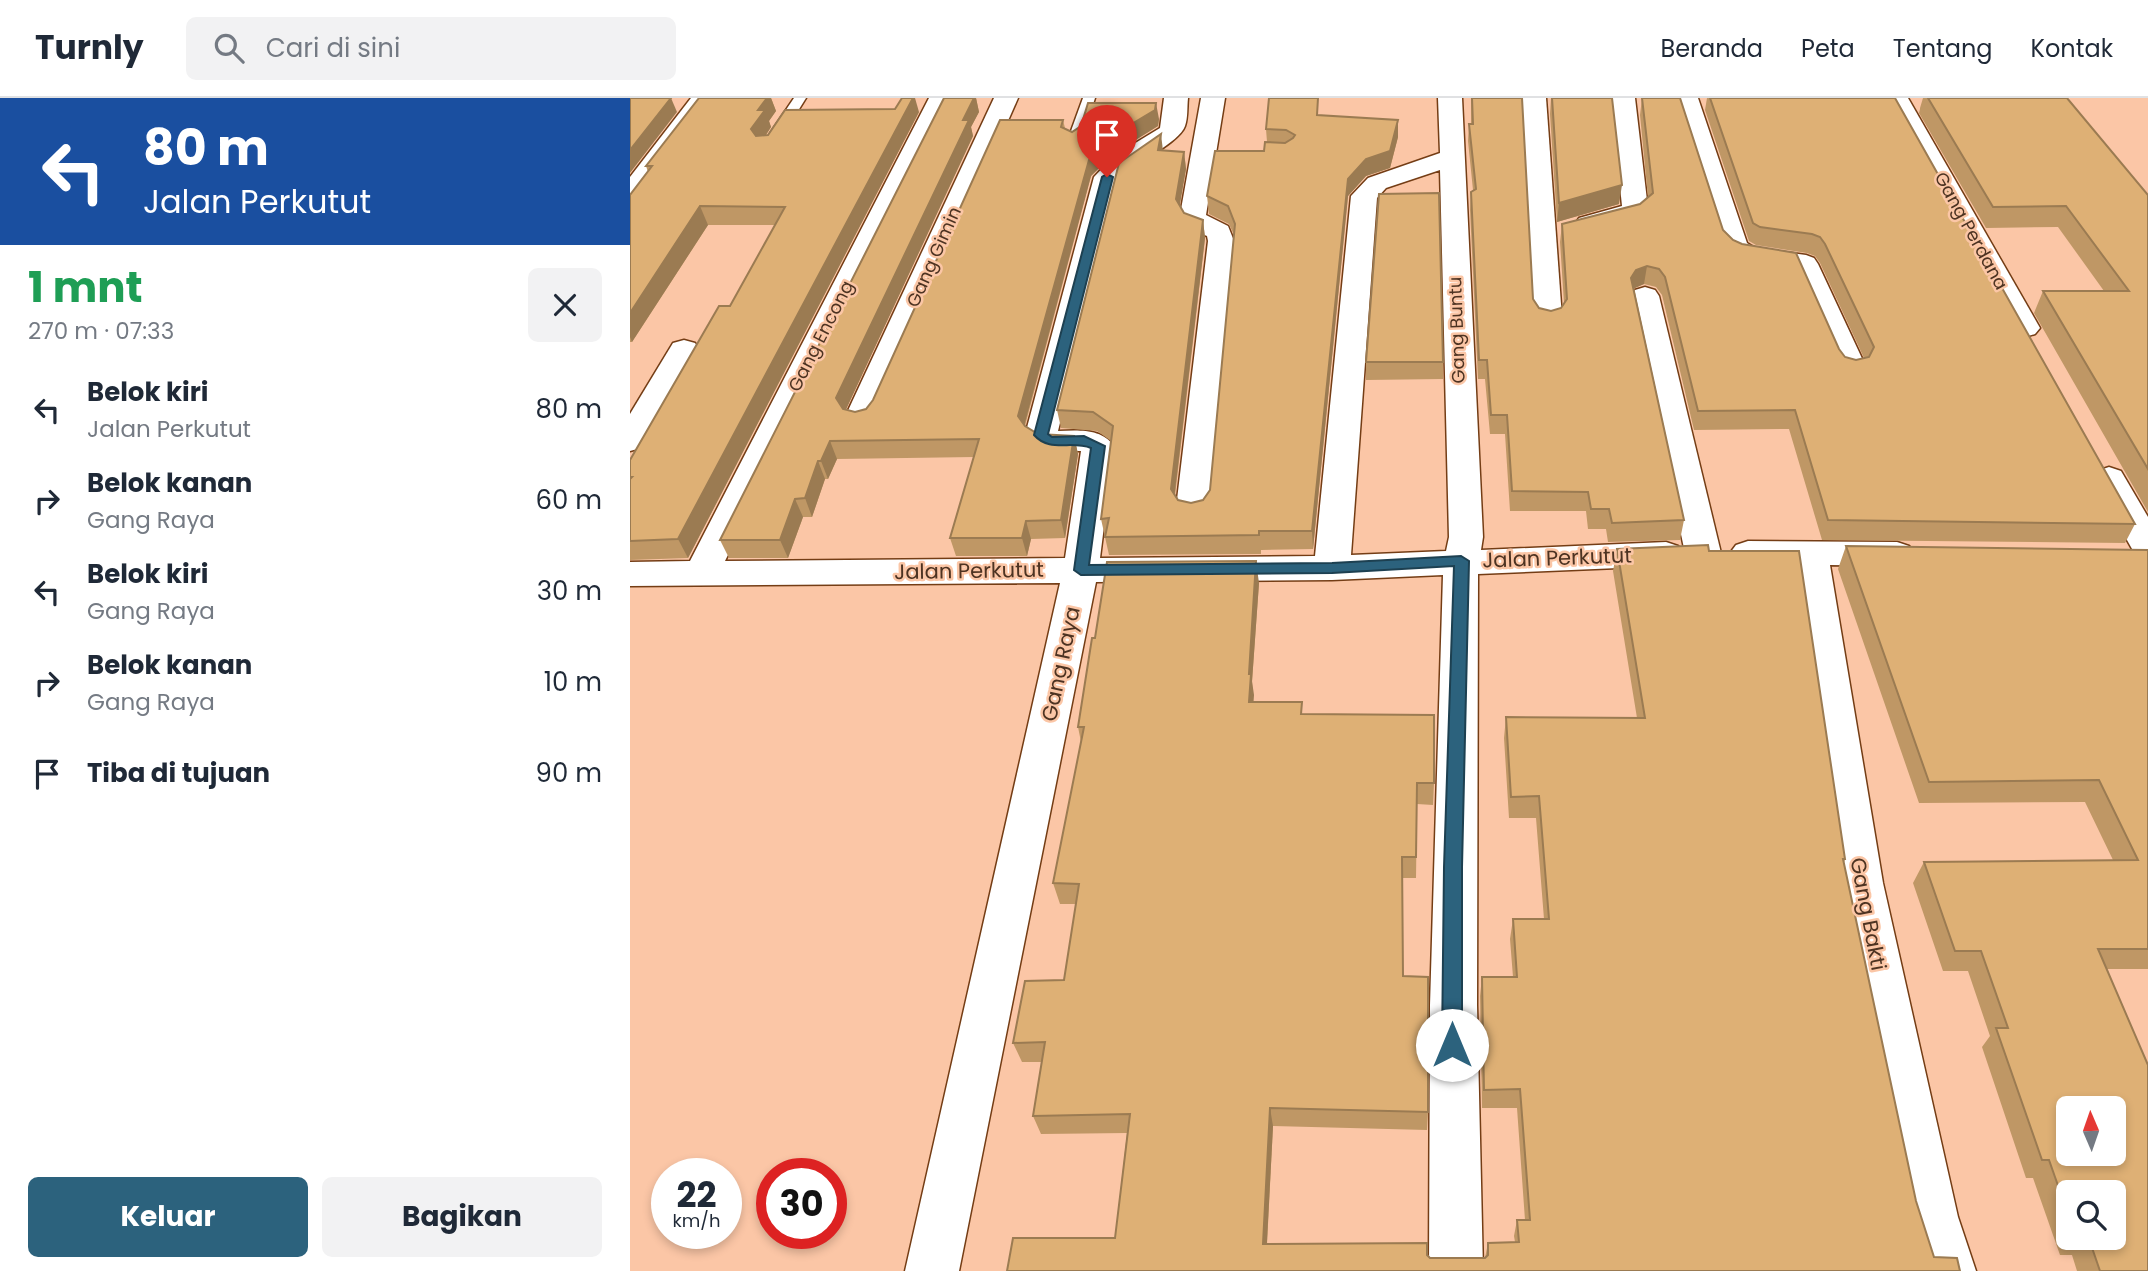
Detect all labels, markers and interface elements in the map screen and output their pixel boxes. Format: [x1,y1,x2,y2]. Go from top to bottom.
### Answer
search box [186,17,676,80]
text: Turnly [35,24,144,71]
icon: search [210,29,248,67]
text: Cari di sini [266,30,400,66]
text: Beranda [1660,32,1763,65]
text: Peta [1801,32,1855,65]
text: Tentang [1893,32,1993,65]
text: Kontak [2031,32,2113,65]
pin [1077,105,1137,177]
text: 80 m [143,114,269,182]
icon: arrive [1088,116,1126,154]
icon: left [28,126,119,217]
street label: Gang Perdana [1929,167,2014,294]
text: Jalan Perkutut [143,179,371,224]
street label: Gang Gimin [900,203,967,311]
text: 1 mnt [28,258,143,317]
button: close [528,268,602,342]
street label: Gang Encong [782,276,859,396]
street label: Gang Buntu [1442,276,1471,384]
text: 270 m · 07:33 [28,315,174,347]
text: Belok kiri [87,374,209,410]
icon: left [28,391,66,429]
text: 80 m [536,391,602,427]
text: Jalan Perkutut [87,413,251,445]
text: Belok kanan [87,465,252,501]
icon: right [28,482,66,520]
text: 60 m [535,482,602,518]
text: Gang Raya [87,504,215,536]
street label: Jalan Perkutut [1482,540,1632,575]
street label: Jalan Perkutut [894,555,1044,586]
text: Belok kiri [87,556,209,592]
icon: left [28,573,66,611]
text: 30 m [537,573,602,609]
text: Gang Raya [87,595,215,627]
street label: Gang Raya [1034,604,1087,724]
text: Belok kanan [87,647,252,683]
icon: right [28,664,66,702]
text: 10 m [544,664,602,700]
text: Gang Raya [87,686,215,718]
icon: arrive [28,755,66,793]
text: Tiba di tujuan [87,755,270,791]
text: 90 m [536,755,602,791]
street label: Gang Bakti [1843,855,1894,973]
position arrow [1415,1008,1489,1082]
north arrow [2056,1096,2126,1166]
map controls [2056,1096,2126,1250]
speed limit sign: 30 [756,1158,847,1249]
text: 22 [677,1170,716,1219]
button: Keluar [28,1177,308,1257]
button: Bagikan [322,1177,602,1257]
button: search [2056,1180,2126,1250]
text: km/h [673,1208,720,1233]

